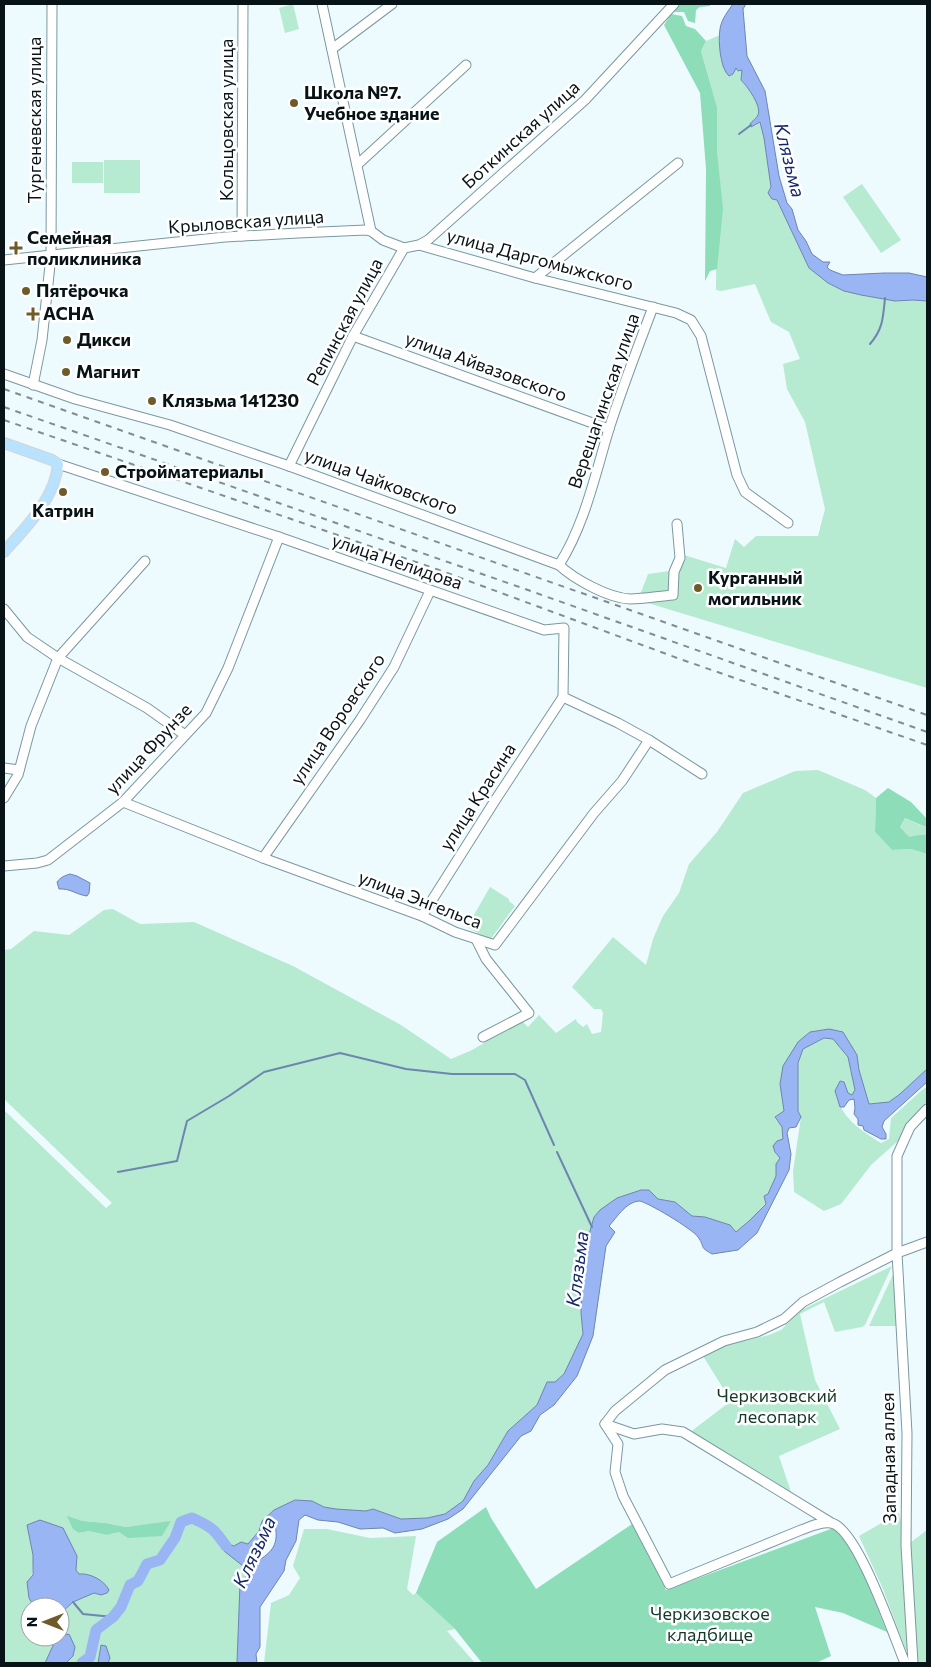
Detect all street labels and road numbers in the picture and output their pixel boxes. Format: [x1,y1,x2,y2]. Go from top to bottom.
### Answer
street label: Тургеневская улица [23,37,45,203]
street label: Кольцовская улица [215,39,237,201]
street label: Боткинская улица [457,76,584,193]
street label: Крыловская улица [167,205,325,237]
street label: улица Даргомыжского [445,224,636,295]
street label: Репинская улица [301,254,387,389]
street label: Верещагинская улица [563,310,643,491]
street label: улица Айвазовского [402,327,570,406]
street label: улица Чайковского [302,443,461,519]
street label: улица Нелидова [329,528,465,594]
street label: улица Воровского [285,649,389,788]
street label: улица Фрунзе [101,698,196,798]
street label: улица Красина [434,739,520,854]
street label: улица Энгельса [356,865,485,933]
street label: Западная аллея [876,1392,900,1524]

